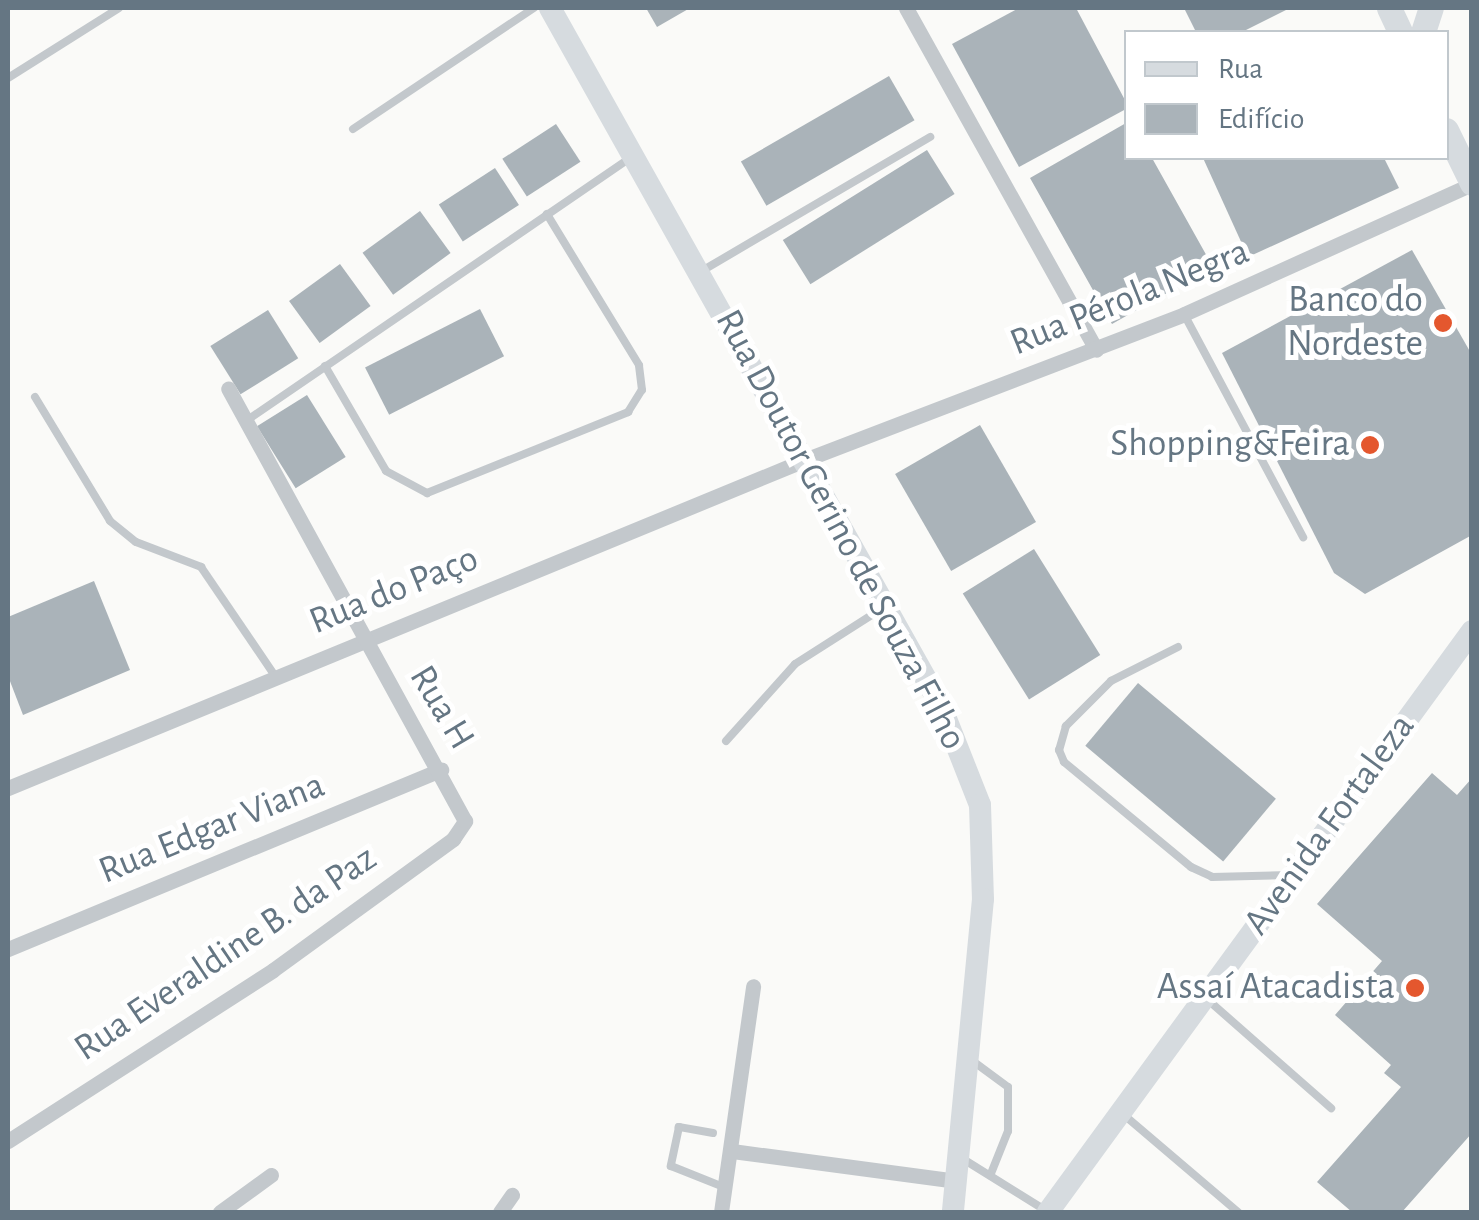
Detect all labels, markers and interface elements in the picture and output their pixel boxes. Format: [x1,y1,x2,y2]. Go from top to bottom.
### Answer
legend [1124,30,1449,160]
text: Rua [1218,54,1263,84]
text: Edifício [1218,104,1304,134]
street label: Rua Pérola Negra [1004,229,1256,367]
place label: Banco do Nordeste [1287,278,1423,368]
street label: Rua Doutor Gerino de Souza Filho [704,302,976,758]
marker: Banco do Nordeste [1432,312,1454,334]
place label: Shopping&Feira [1110,422,1350,468]
marker: Shopping&Feira [1359,434,1381,456]
street label: Rua do Paço [303,537,485,645]
street label: Rua H [398,658,484,758]
street label: Avenida Fortaleza [1235,706,1425,944]
street label: Rua Edgar Viana [93,763,331,895]
street label: Rua Everaldine B. da Paz [66,836,386,1072]
place label: Assaí Atacadista [1157,965,1395,1011]
marker: Assaí Atacadista [1404,977,1426,999]

